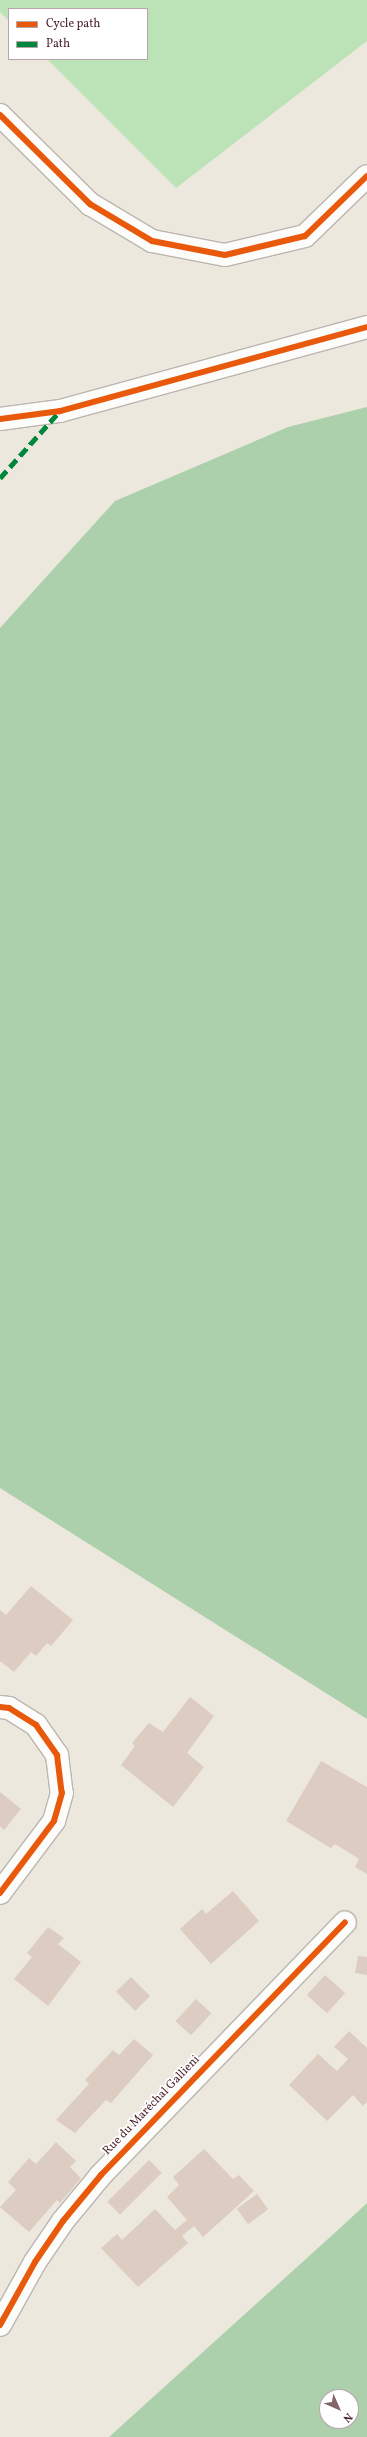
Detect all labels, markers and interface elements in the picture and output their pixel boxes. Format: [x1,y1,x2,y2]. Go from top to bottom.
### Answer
legend [8,8,148,60]
text: Cycle path [46,16,101,32]
text: Path [46,36,70,52]
street label: Rue du Maréchal Gallieni [101,2053,203,2159]
north arrow [319,2389,359,2429]
text: N [339,2409,355,2425]

